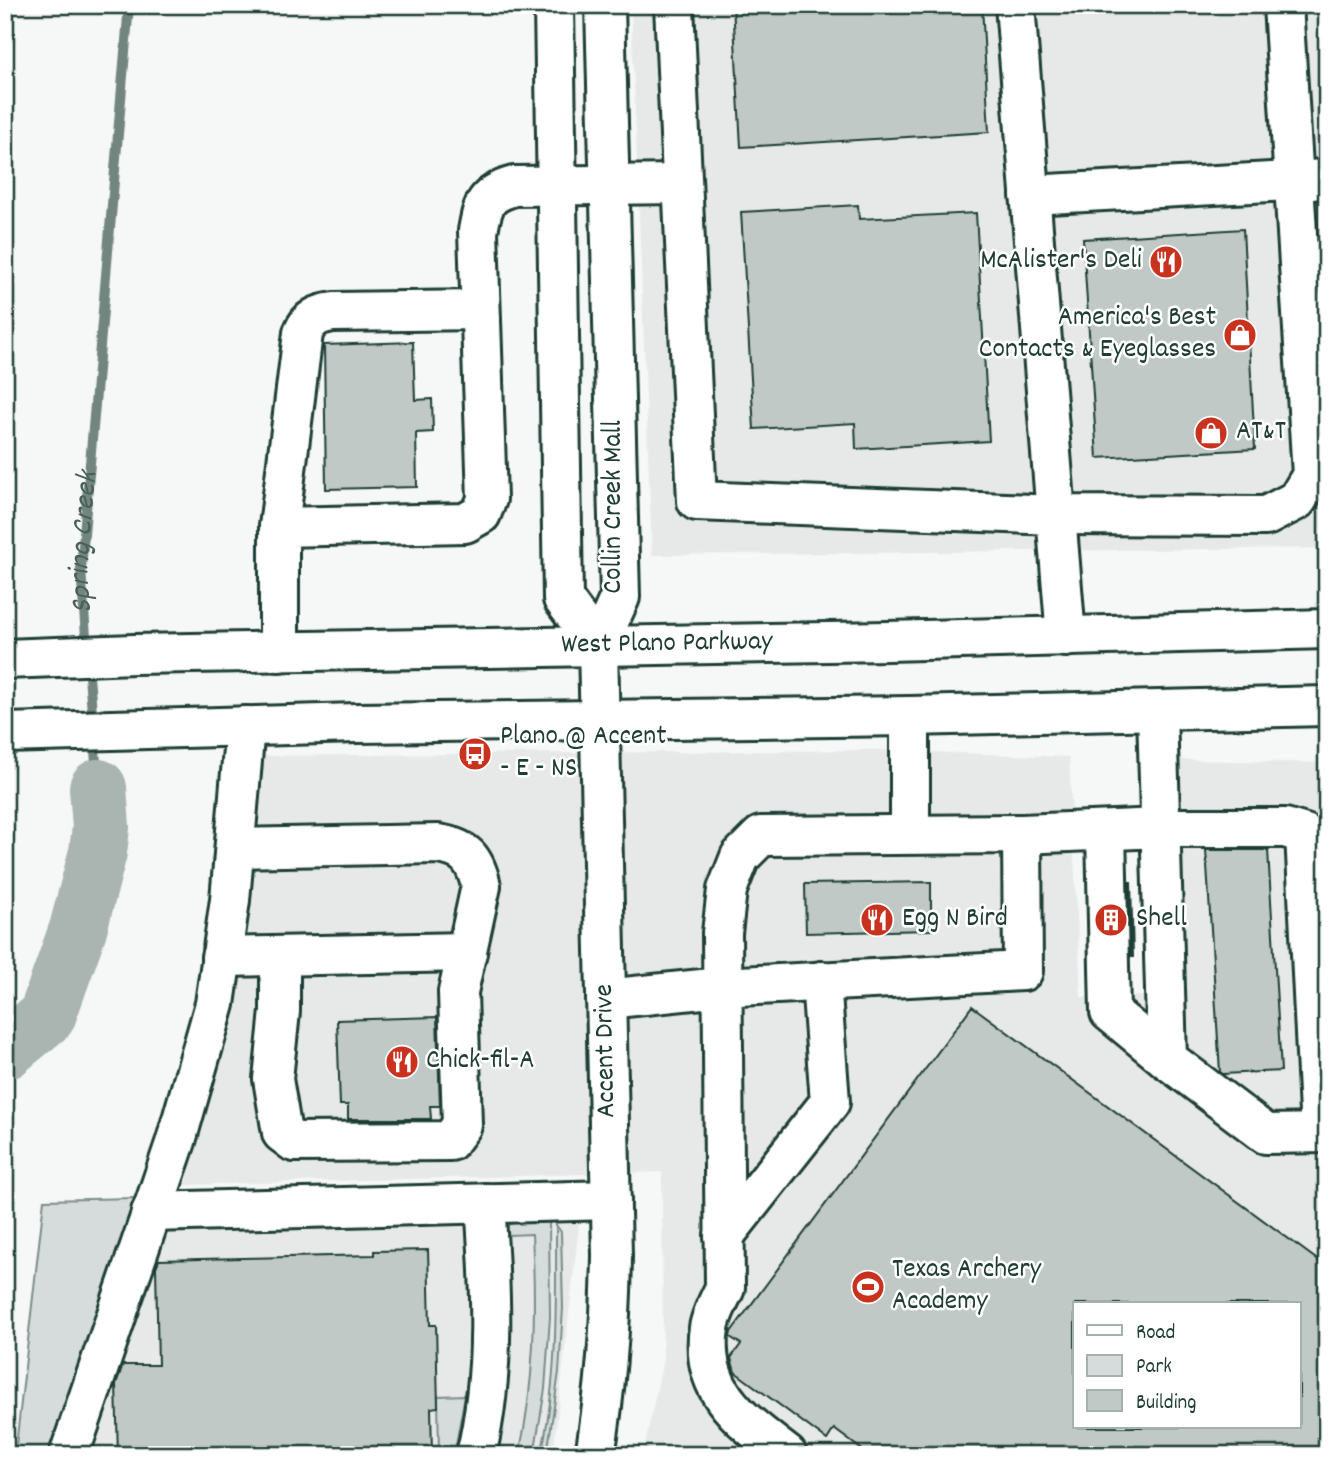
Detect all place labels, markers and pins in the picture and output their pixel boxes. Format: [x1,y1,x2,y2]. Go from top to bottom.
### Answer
place label: McAlister's Deli [980,242,1142,282]
restaurant icon: McAlister's Deli [1147,243,1185,281]
place label: America's Best Contacts & Eyeglasses [979,299,1216,371]
shop icon: America's Best Contacts & Eyeglasses [1221,316,1259,354]
place label: AT&T [1236,413,1286,453]
shop icon: AT&T [1192,414,1230,452]
place label: Plano @ Accent - E - NS [500,718,667,790]
bus stop icon: Plano @ Accent - E - NS [456,735,494,773]
place label: Egg N Bird [902,900,1008,940]
place label: Shell [1136,900,1187,940]
restaurant icon: Egg N Bird [858,901,896,939]
building icon: Shell [1092,901,1130,939]
place label: Chick-fil-A [426,1042,535,1082]
restaurant icon: Chick-fil-A [383,1043,421,1081]
place label: Texas Archery Academy [892,1251,1042,1323]
sports icon: Texas Archery Academy [849,1268,887,1306]

